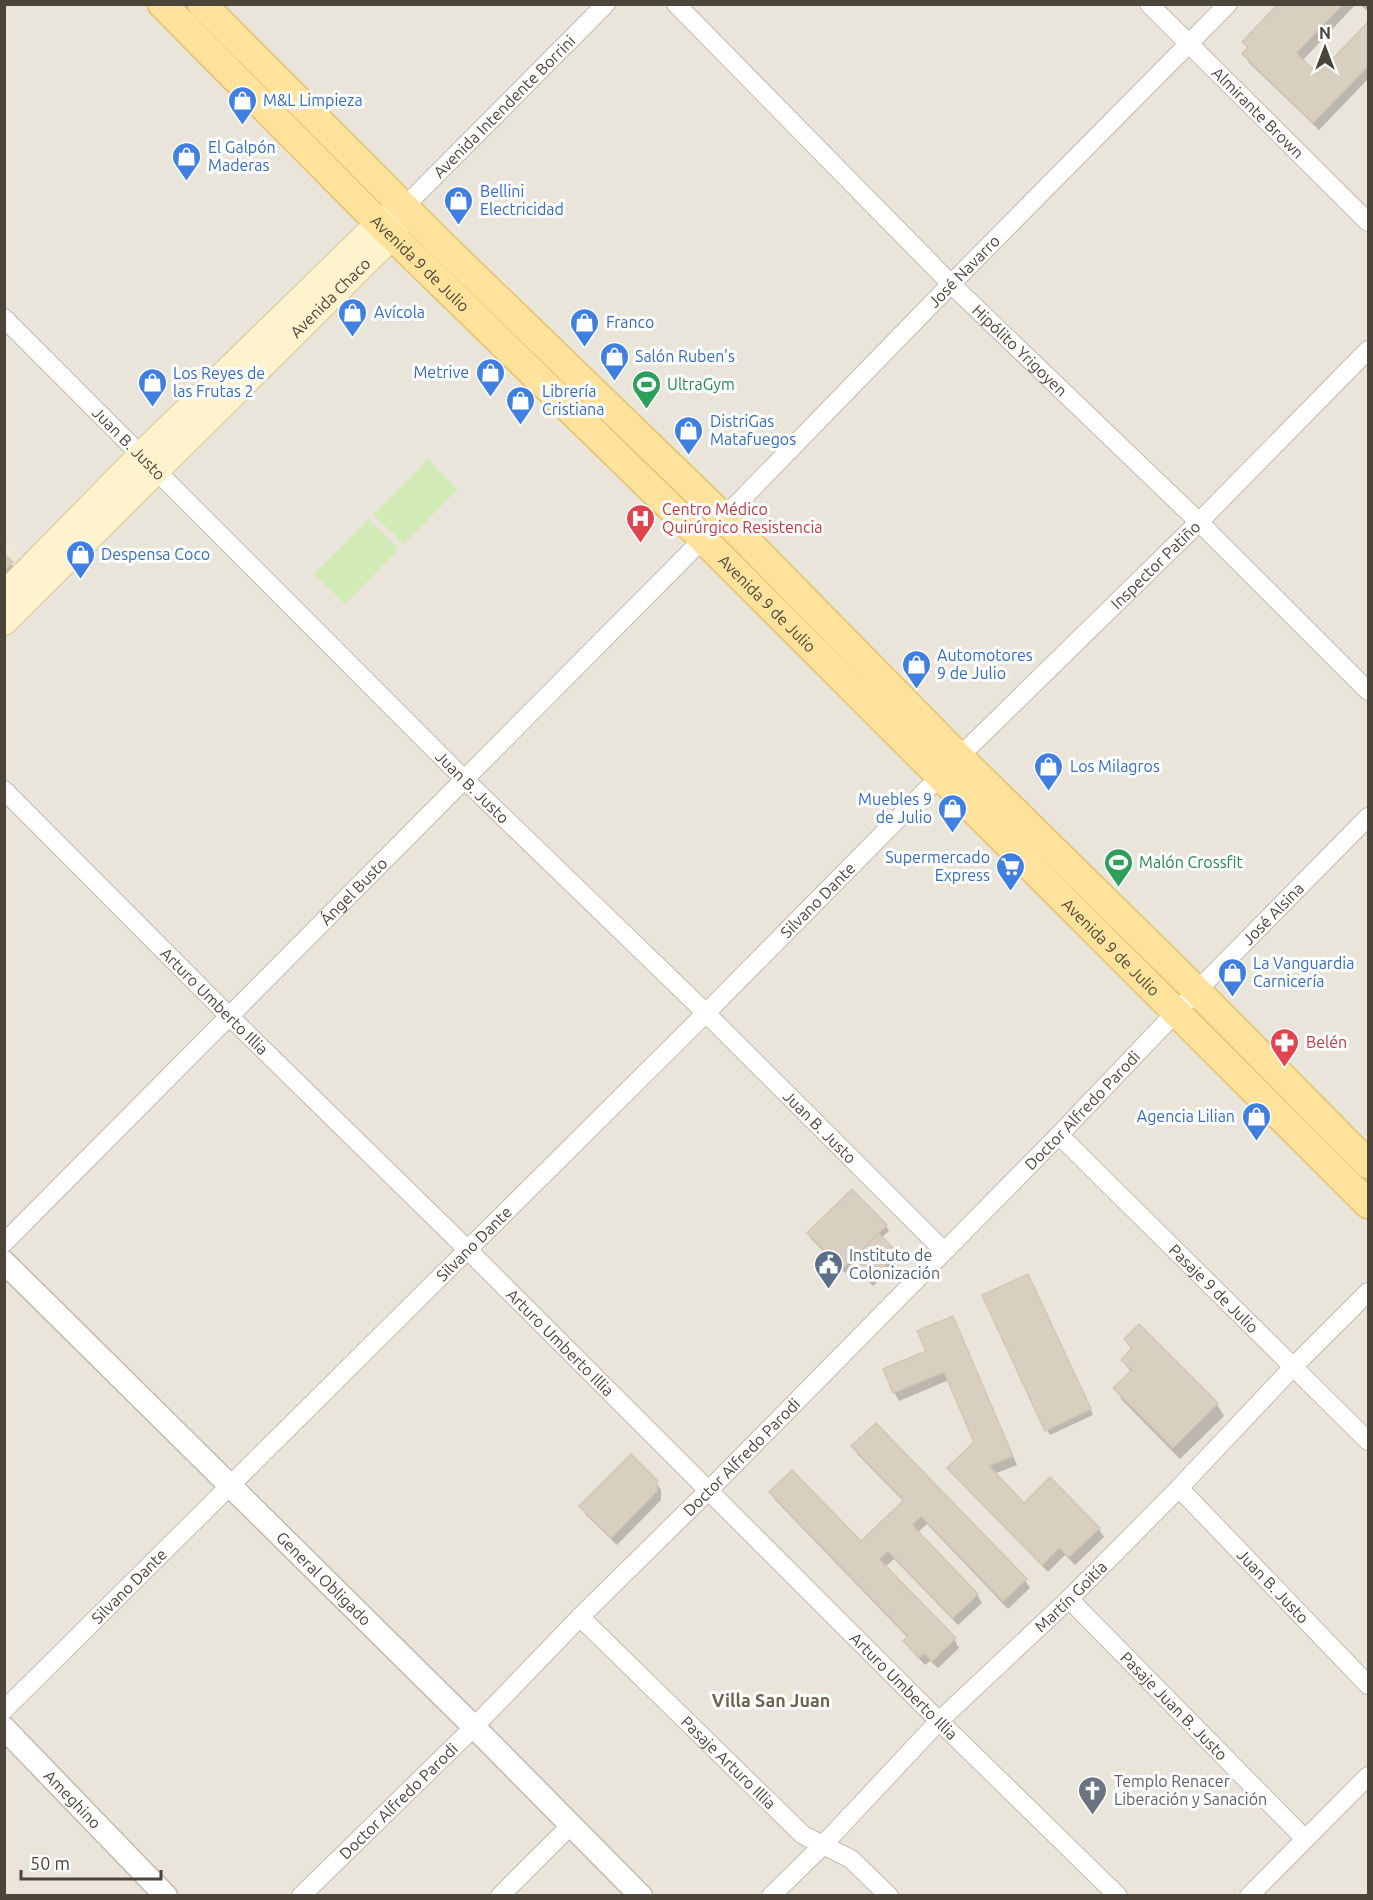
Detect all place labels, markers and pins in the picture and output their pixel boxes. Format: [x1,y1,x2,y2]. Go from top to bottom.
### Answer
shop icon: M&L Limpieza [226,84,258,126]
place label: M&L Limpieza [263,91,363,109]
place label: El Galpón Maderas [208,138,276,174]
shop icon: El Galpón Maderas [171,140,203,182]
place label: Bellini Electricidad [480,182,564,218]
shop icon: Bellini Electricidad [443,184,475,226]
shop icon: Avícola [337,296,369,338]
place label: Avícola [374,303,425,321]
shop icon: Franco [569,306,601,348]
place label: Franco [606,313,654,331]
shop icon: Salón Ruben's [598,340,630,382]
place label: Salón Ruben's [635,347,735,365]
shop icon: Metrive [474,356,506,398]
place label: Metrive [413,363,469,381]
place label: Los Reyes de las Frutas 2 [173,364,265,400]
shop icon: Los Reyes de las Frutas 2 [136,366,168,408]
sports icon: UltraGym [630,368,662,410]
place label: UltraGym [667,375,735,393]
place label: Librería Cristiana [542,382,604,418]
shop icon: Librería Cristiana [505,384,537,426]
place label: DistriGas Matafuegos [710,412,796,448]
shop icon: DistriGas Matafuegos [673,414,705,456]
place label: Centro Médico Quirúrgico Resistencia [662,500,823,536]
hospital icon: Centro Médico Quirúrgico Resistencia [625,502,657,544]
shop icon: Despensa Coco [64,538,96,580]
place label: Despensa Coco [101,545,210,563]
place label: Automotores 9 de Julio [937,646,1033,682]
shop icon: Automotores 9 de Julio [900,648,932,690]
shop icon: Los Milagros [1033,750,1065,792]
place label: Los Milagros [1070,757,1160,775]
place label: Muebles 9 de Julio [858,790,932,826]
shop icon: Muebles 9 de Julio [937,792,969,834]
sports icon: Malón Crossfit [1102,846,1134,888]
place label: Supermercado Express [885,848,990,884]
supermarket icon: Supermercado Express [995,850,1027,892]
place label: Malón Crossfit [1139,853,1244,871]
place label: La Vanguardia Carnicería [1253,954,1354,990]
shop icon: La Vanguardia Carnicería [1216,956,1248,998]
pharmacy icon: Belén [1269,1026,1301,1068]
place label: Belén [1306,1033,1347,1051]
shop icon: Agencia Lilian [1240,1100,1272,1142]
place label: Agencia Lilian [1137,1107,1235,1125]
place label: Instituto de Colonización [849,1246,940,1282]
public building icon: Instituto de Colonización [812,1248,844,1290]
place label: Templo Renacer Liberación y Sanación [1114,1772,1267,1808]
church icon: Templo Renacer Liberación y Sanación [1077,1774,1109,1816]

